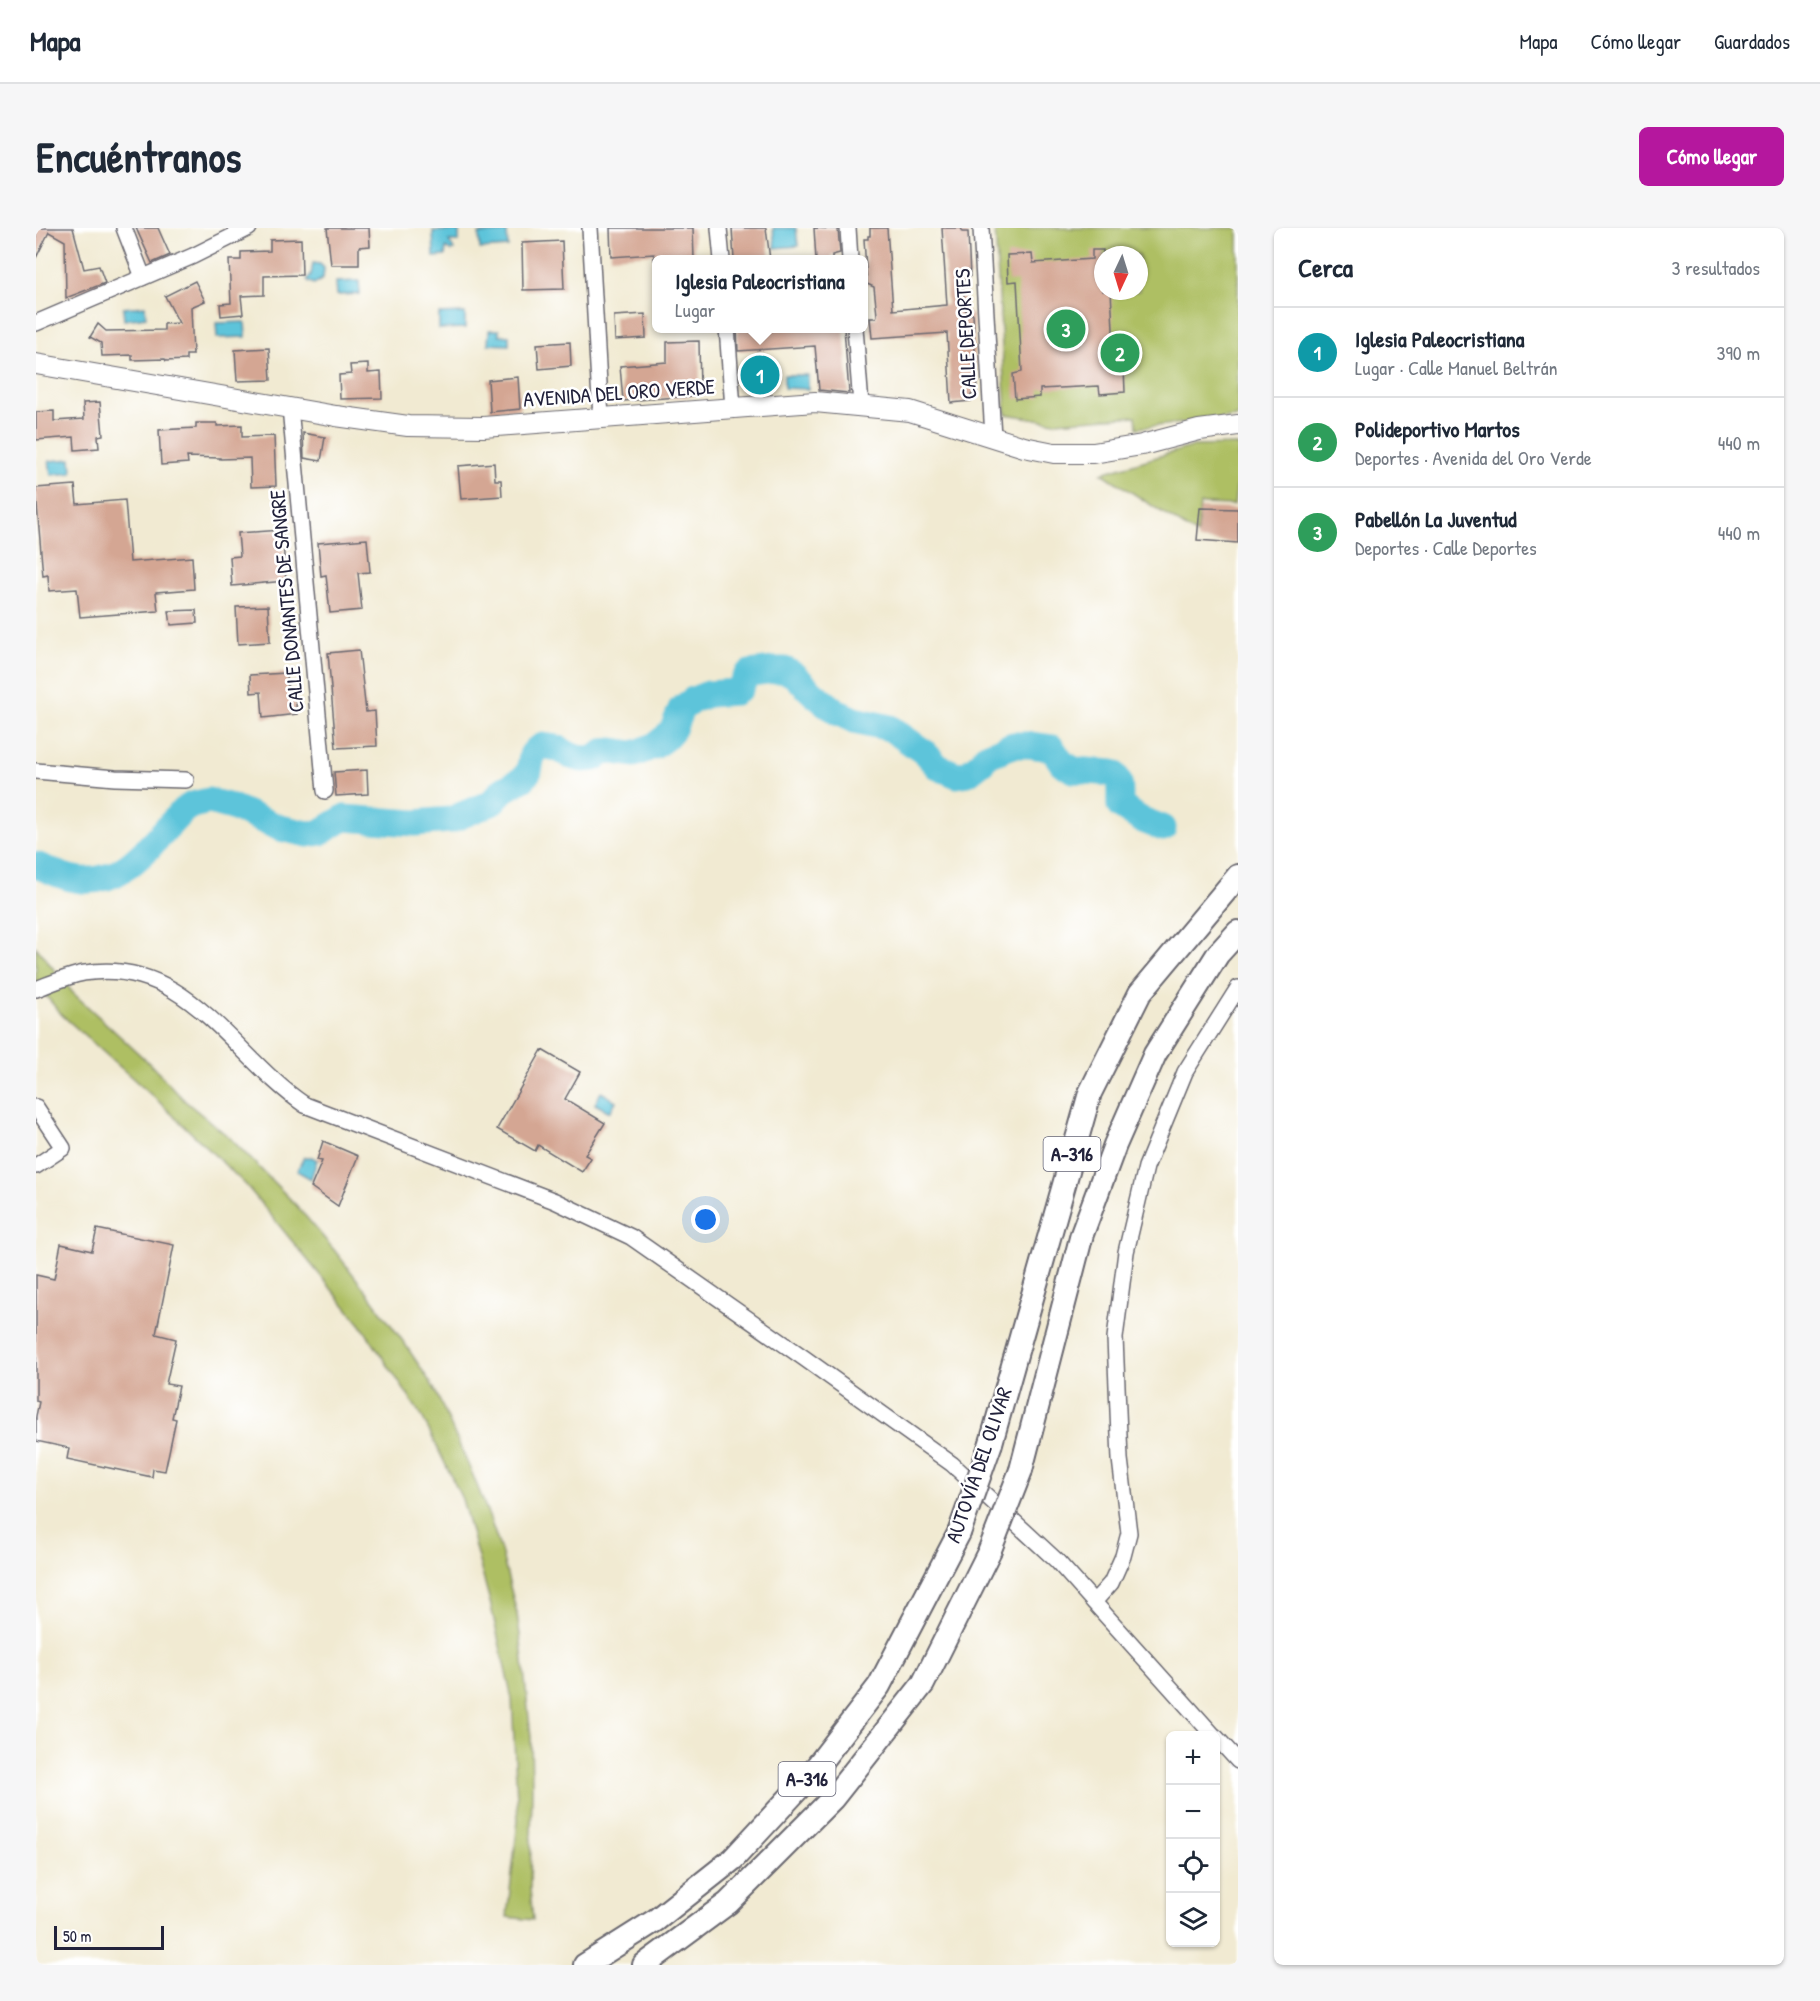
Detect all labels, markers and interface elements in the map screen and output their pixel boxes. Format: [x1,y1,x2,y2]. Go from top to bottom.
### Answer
text: Mapa [30,22,81,60]
text: Mapa [1519,27,1557,56]
text: Cómo llegar [1590,27,1681,56]
text: Guardados [1714,27,1790,56]
button: Cómo llegar [1639,127,1784,186]
text: Encuéntranos [36,128,242,185]
north arrow [1094,246,1148,300]
text: Cerca [1298,250,1353,285]
text: 3 resultados [1671,254,1760,281]
popup [652,255,868,333]
text: Iglesia Paleocristiana [675,266,845,296]
street label: CALLE DEPORTES [948,268,983,400]
text: Lugar [675,296,715,323]
pin: 3 [1046,306,1086,352]
text: Iglesia Paleocristiana [1355,324,1524,354]
pin: 2 [1100,330,1140,376]
text: 1 [1314,339,1321,366]
text: 390 m [1717,339,1760,366]
pin: 1 [740,352,780,398]
text: Lugar · Calle Manuel Beltrán [1355,354,1558,381]
street label: AVENIDA DEL ORO VERDE [522,371,716,414]
text: Polideportivo Martos [1355,414,1520,444]
text: 2 [1313,429,1322,456]
text: 440 m [1718,429,1760,456]
text: Deportes · Avenida del Oro Verde [1355,444,1592,471]
street label: CALLE DONANTES DE SANGRE [262,489,311,714]
text: Pabellón La Juventud [1355,504,1517,534]
text: 3 [1313,519,1322,546]
text: 440 m [1718,519,1760,546]
text: Deportes · Calle Deportes [1355,534,1537,561]
road number: A-316 [1044,1137,1100,1171]
your location [691,1205,720,1234]
street label: AUTOVÍA DEL OLIVAR [938,1383,1019,1547]
map controls [1166,1731,1220,1947]
button: + [1166,1731,1220,1785]
road number: A-316 [778,1762,836,1796]
button: − [1166,1785,1220,1839]
button: locate [1166,1839,1220,1893]
button: layers [1166,1893,1220,1947]
scale bar [54,1923,164,1950]
text: 50 m [63,1925,92,1947]

